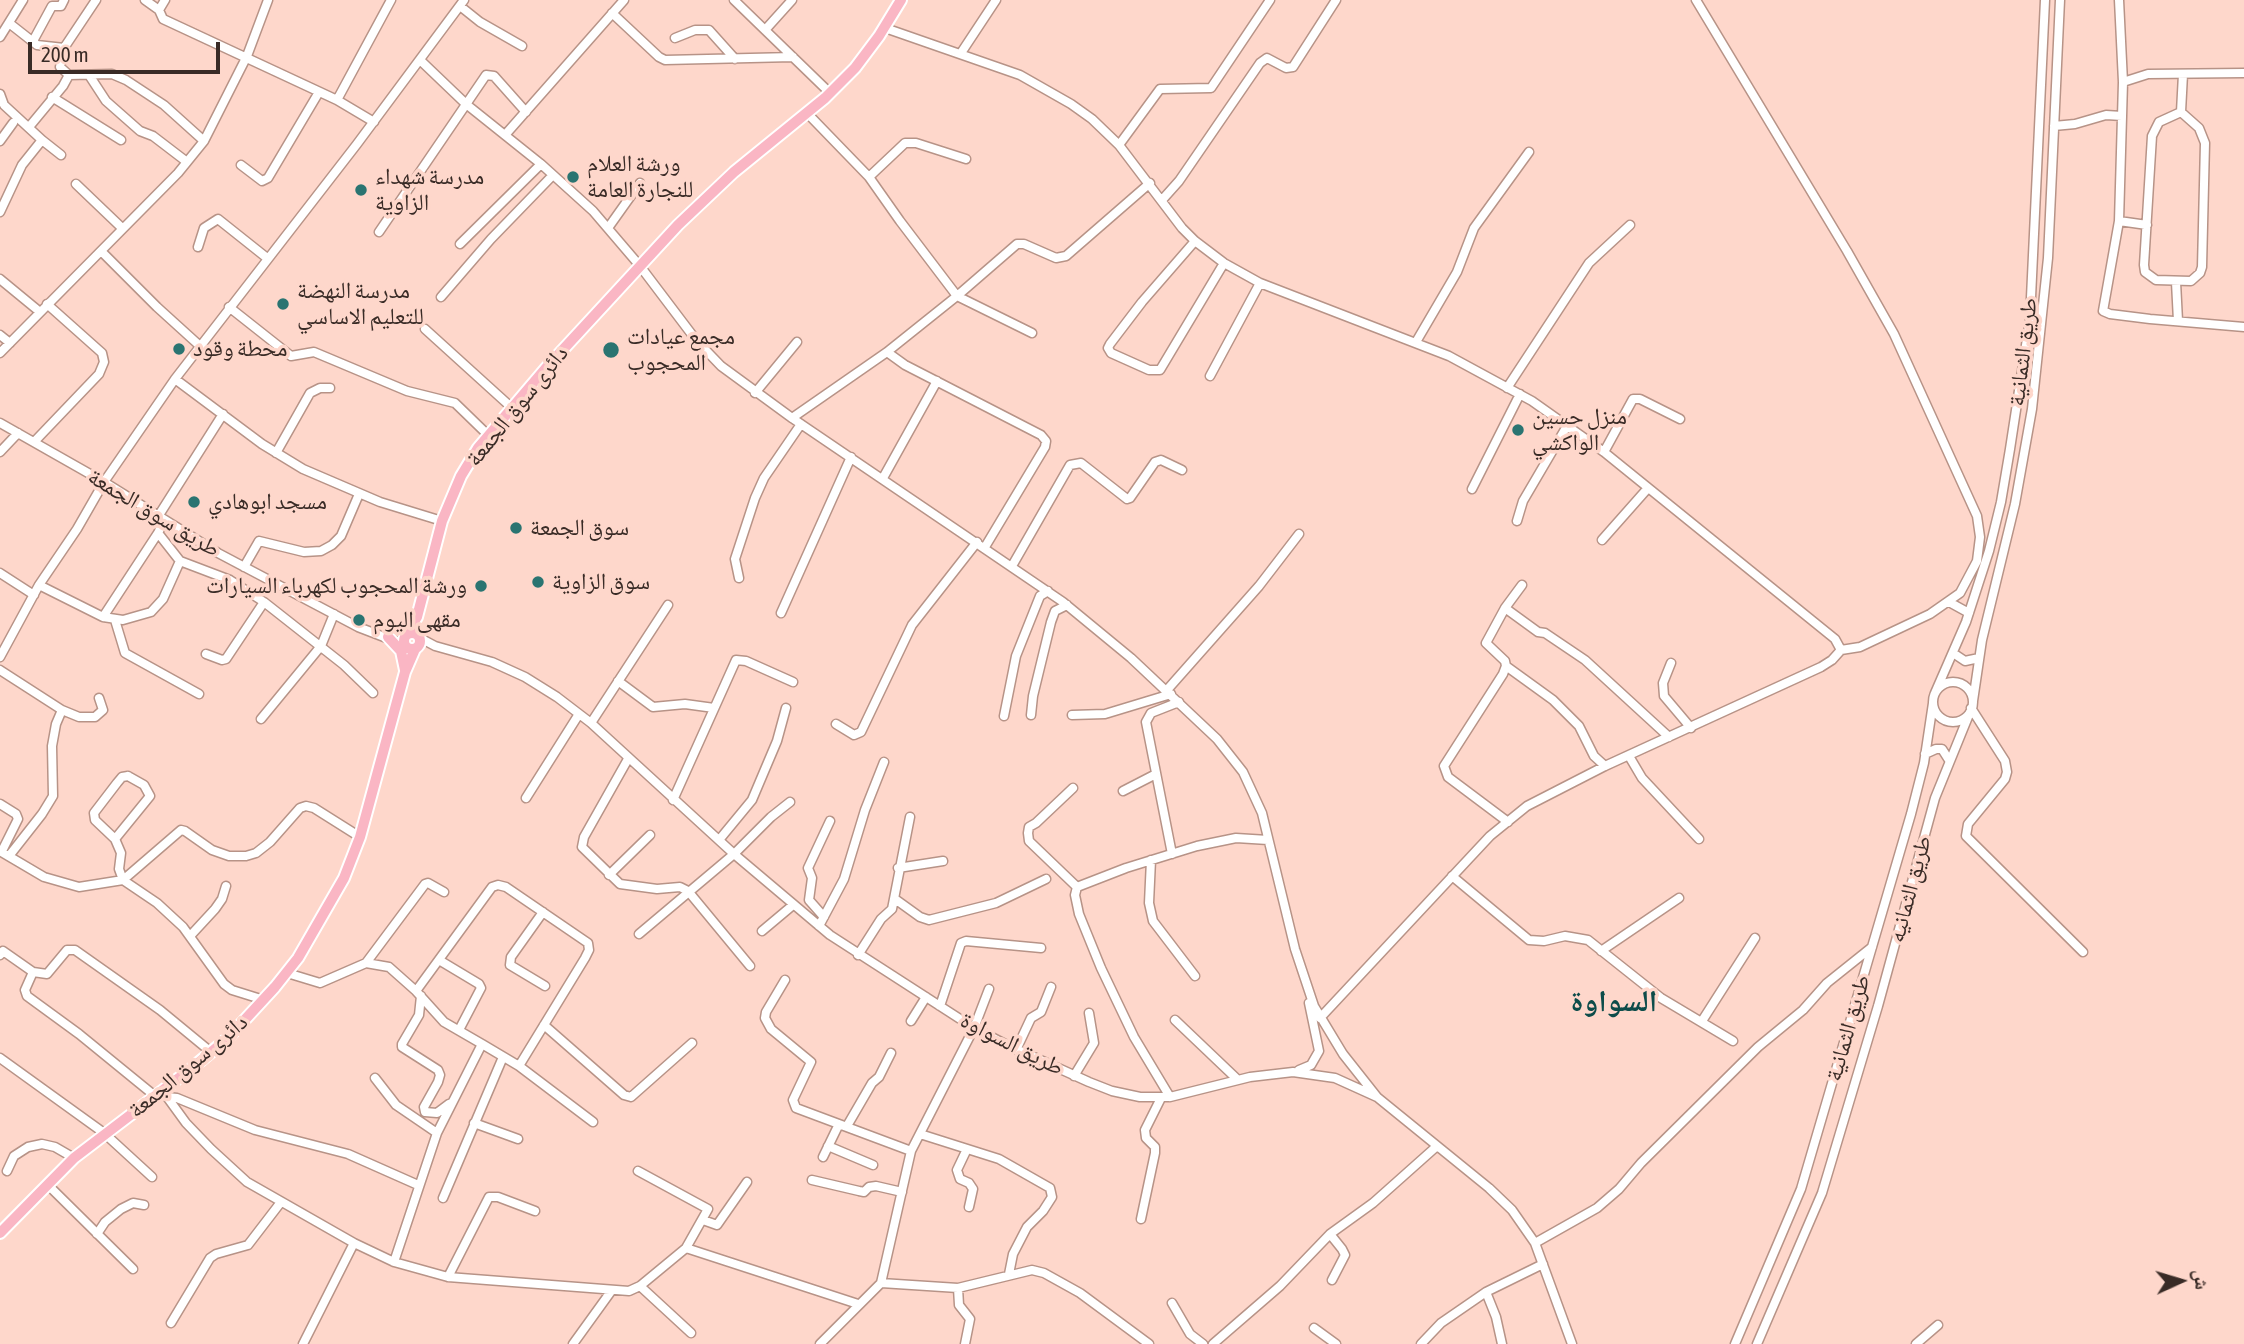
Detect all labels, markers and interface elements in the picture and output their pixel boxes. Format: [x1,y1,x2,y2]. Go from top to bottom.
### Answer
scale bar [32,28,224,72]
text: 200 m [41,42,89,66]
place label: ورشة العلام للنجارة العامة [587,150,693,204]
place label: مدرسة شهداء الزاوية [375,163,484,217]
marker: ورشة العلام للنجارة العامة [565,169,581,185]
marker: مدرسة شهداء الزاوية [353,182,369,198]
place label: مدرسة النهضة للتعليم الاساسي [297,277,424,331]
marker: مدرسة النهضة للتعليم الاساسي [275,296,291,312]
street label: طريق الثمانية [2003,296,2043,408]
place label: مجمع عيادات المحجوب [627,323,735,377]
place label: محطة وقود [193,335,288,363]
street label: دائرى سوق الجمعة [460,340,574,472]
marker: مجمع عيادات المحجوب [601,340,621,360]
marker: محطة وقود [171,341,187,357]
place label: منزل حسين الواكشي [1532,403,1627,457]
marker: منزل حسين الواكشي [1510,422,1526,438]
street label: طريق سوق الجمعة [83,463,225,563]
place label: مسجد ابوهادي [208,488,327,516]
marker: مسجد ابوهادي [186,494,202,510]
place label: سوق الجمعة [530,514,629,542]
marker: سوق الجمعة [508,520,524,536]
place label: سوق الزاوية [552,568,650,596]
place label: ورشة المحجوب لكهرباء السيارات [206,572,467,600]
marker: سوق الزاوية [530,574,546,590]
marker: ورشة المحجوب لكهرباء السيارات [473,578,489,594]
place label: مقهى اليوم [373,606,461,634]
marker: مقهى اليوم [351,612,367,628]
street label: طريق الثمانيه [1883,833,1937,945]
street label: طريق الثمانية [1820,972,1876,1084]
district label: السواوة [1571,984,1657,1020]
street label: طريق السواوة [956,1006,1068,1082]
street label: دائرى سوق الجمعة [123,1008,253,1124]
north arrow [2146,1246,2216,1316]
text: ش [2190,1269,2214,1290]

